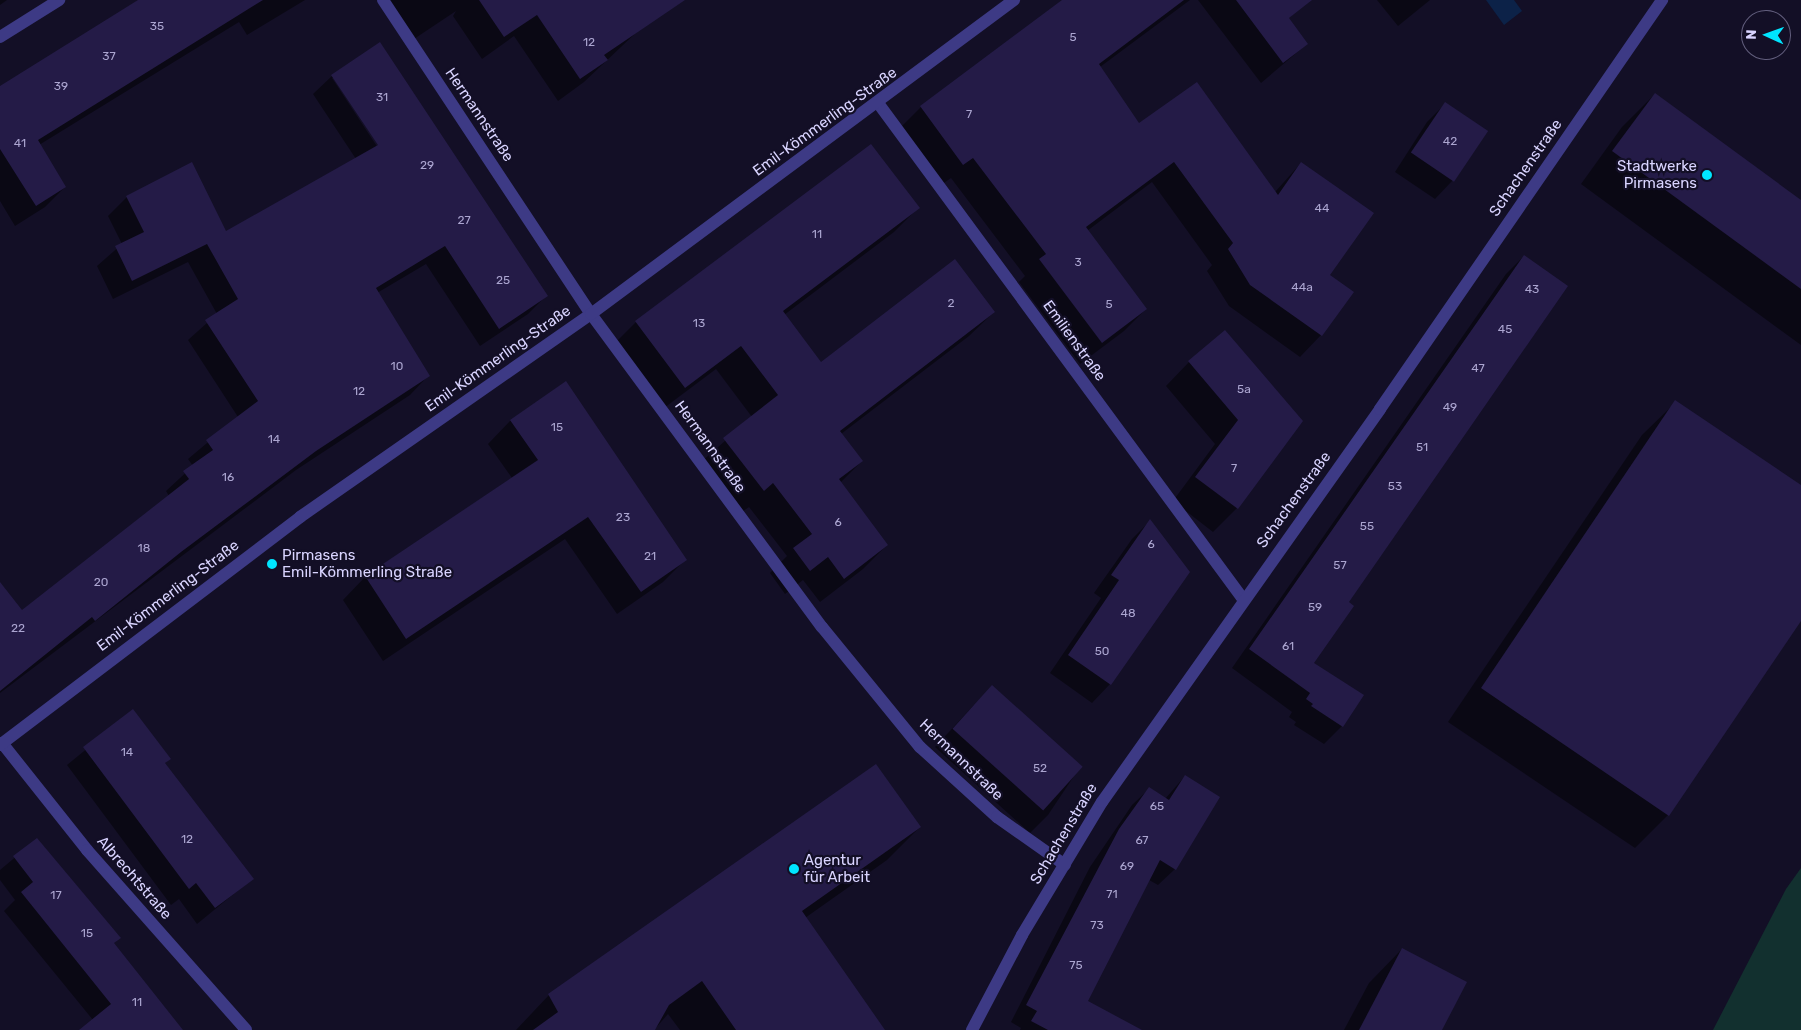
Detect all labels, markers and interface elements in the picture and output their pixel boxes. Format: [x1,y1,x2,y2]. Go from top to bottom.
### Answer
north arrow [1741,10,1791,60]
house number: 35 [150,20,164,34]
text: N [1743,29,1760,40]
house number: 5 [1069,31,1077,45]
house number: 12 [583,36,595,50]
house number: 37 [102,50,116,64]
street label: Emil-Kömmerling-Straße [750,64,900,180]
street label: Hermannstraße [441,65,517,165]
house number: 39 [54,80,68,94]
house number: 31 [376,91,388,105]
house number: 7 [966,108,972,122]
street label: Schachenstraße [1486,116,1566,220]
house number: 42 [1443,135,1457,149]
house number: 41 [14,137,26,151]
place label: Stadtwerke Pirmasens [1617,157,1697,192]
house number: 29 [420,159,434,173]
marker: Stadtwerke Pirmasens [1701,169,1713,181]
house number: 44 [1315,202,1329,216]
house number: 27 [457,214,471,228]
house number: 11 [812,228,822,242]
house number: 3 [1074,256,1082,270]
house number: 25 [496,274,510,288]
house number: 44a [1291,281,1313,295]
house number: 43 [1525,283,1539,297]
house number: 2 [947,297,955,311]
street label: Emilienstraße [1039,297,1109,385]
house number: 5 [1105,298,1113,312]
street label: Emil-Kömmerling-Straße [422,302,574,416]
house number: 13 [693,317,705,331]
house number: 45 [1498,323,1512,337]
house number: 10 [391,360,403,374]
house number: 47 [1471,362,1485,376]
house number: 5a [1237,383,1251,397]
house number: 12 [353,385,365,399]
street label: Hermannstraße [671,398,749,496]
house number: 49 [1443,401,1457,415]
house number: 15 [551,421,563,435]
house number: 14 [268,433,280,447]
house number: 51 [1416,441,1428,455]
street label: Schachenstraße [1253,448,1335,552]
house number: 7 [1231,462,1237,476]
house number: 16 [222,471,234,485]
house number: 53 [1388,480,1402,494]
house number: 23 [616,511,630,525]
house number: 6 [834,516,842,530]
house number: 55 [1360,520,1374,534]
street label: Emil-Kömmerling-Straße [93,537,243,655]
house number: 6 [1147,538,1155,552]
house number: 18 [138,542,150,556]
place label: Pirmasens Emil-Kömmerling Straße [282,546,452,581]
house number: 21 [644,550,656,564]
marker: Pirmasens Emil-Kömmerling Straße [266,558,278,570]
house number: 57 [1333,559,1347,573]
house number: 20 [94,576,108,590]
house number: 59 [1308,601,1322,615]
house number: 48 [1120,607,1136,621]
house number: 22 [11,622,25,636]
house number: 61 [1282,640,1294,654]
house number: 50 [1095,645,1109,659]
street label: Hermannstraße [915,716,1007,804]
house number: 14 [121,746,133,760]
house number: 52 [1033,762,1047,776]
street label: Schachenstraße [1027,780,1101,888]
house number: 65 [1150,800,1164,814]
street label: Albrechtstraße [93,833,175,923]
house number: 12 [181,833,193,847]
house number: 67 [1135,834,1149,848]
place label: Agentur für Arbeit [804,851,871,886]
house number: 69 [1120,860,1134,874]
marker: Agentur für Arbeit [788,863,800,875]
house number: 71 [1106,888,1118,902]
house number: 17 [50,889,62,903]
house number: 73 [1090,919,1104,933]
house number: 15 [81,927,93,941]
house number: 75 [1069,959,1083,973]
house number: 11 [132,996,142,1010]

